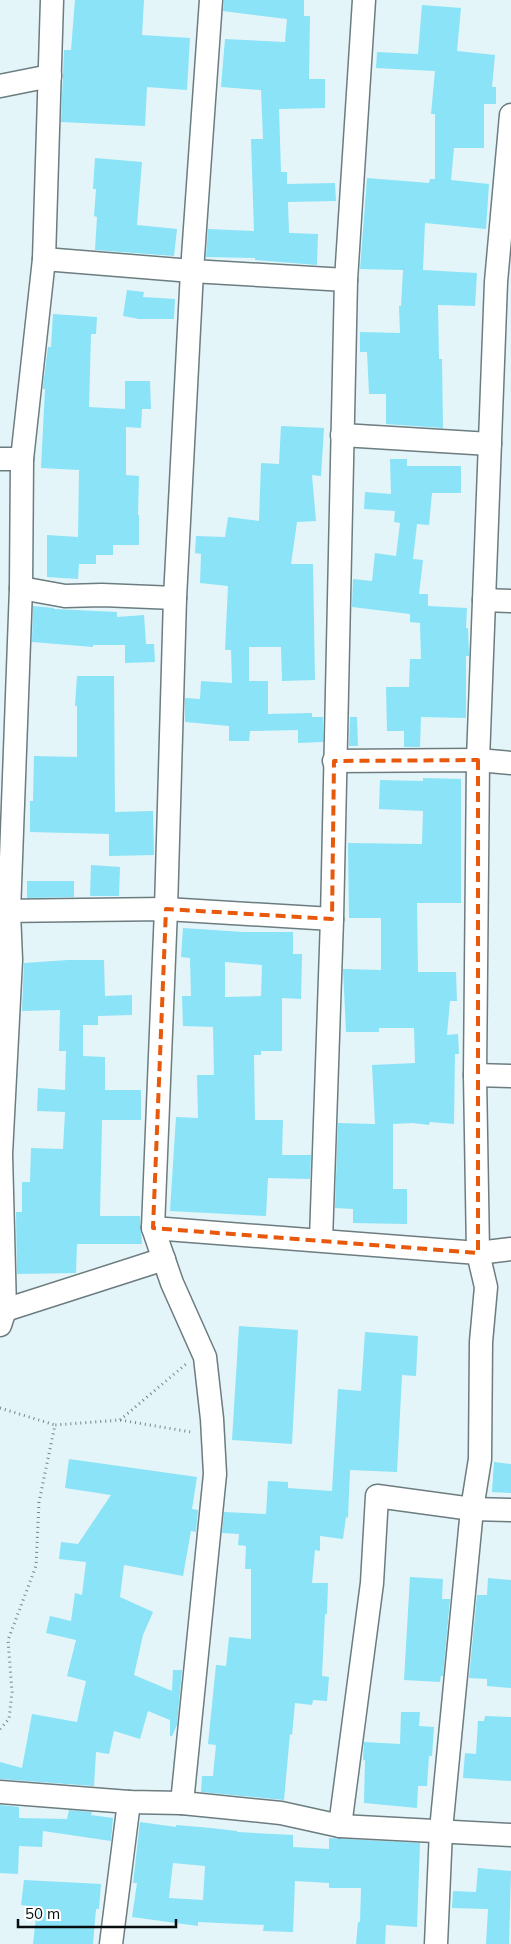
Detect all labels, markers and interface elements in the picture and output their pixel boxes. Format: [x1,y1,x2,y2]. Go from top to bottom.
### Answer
scale bar [18,1896,175,1928]
text: 50 m [25,1904,60,1923]

